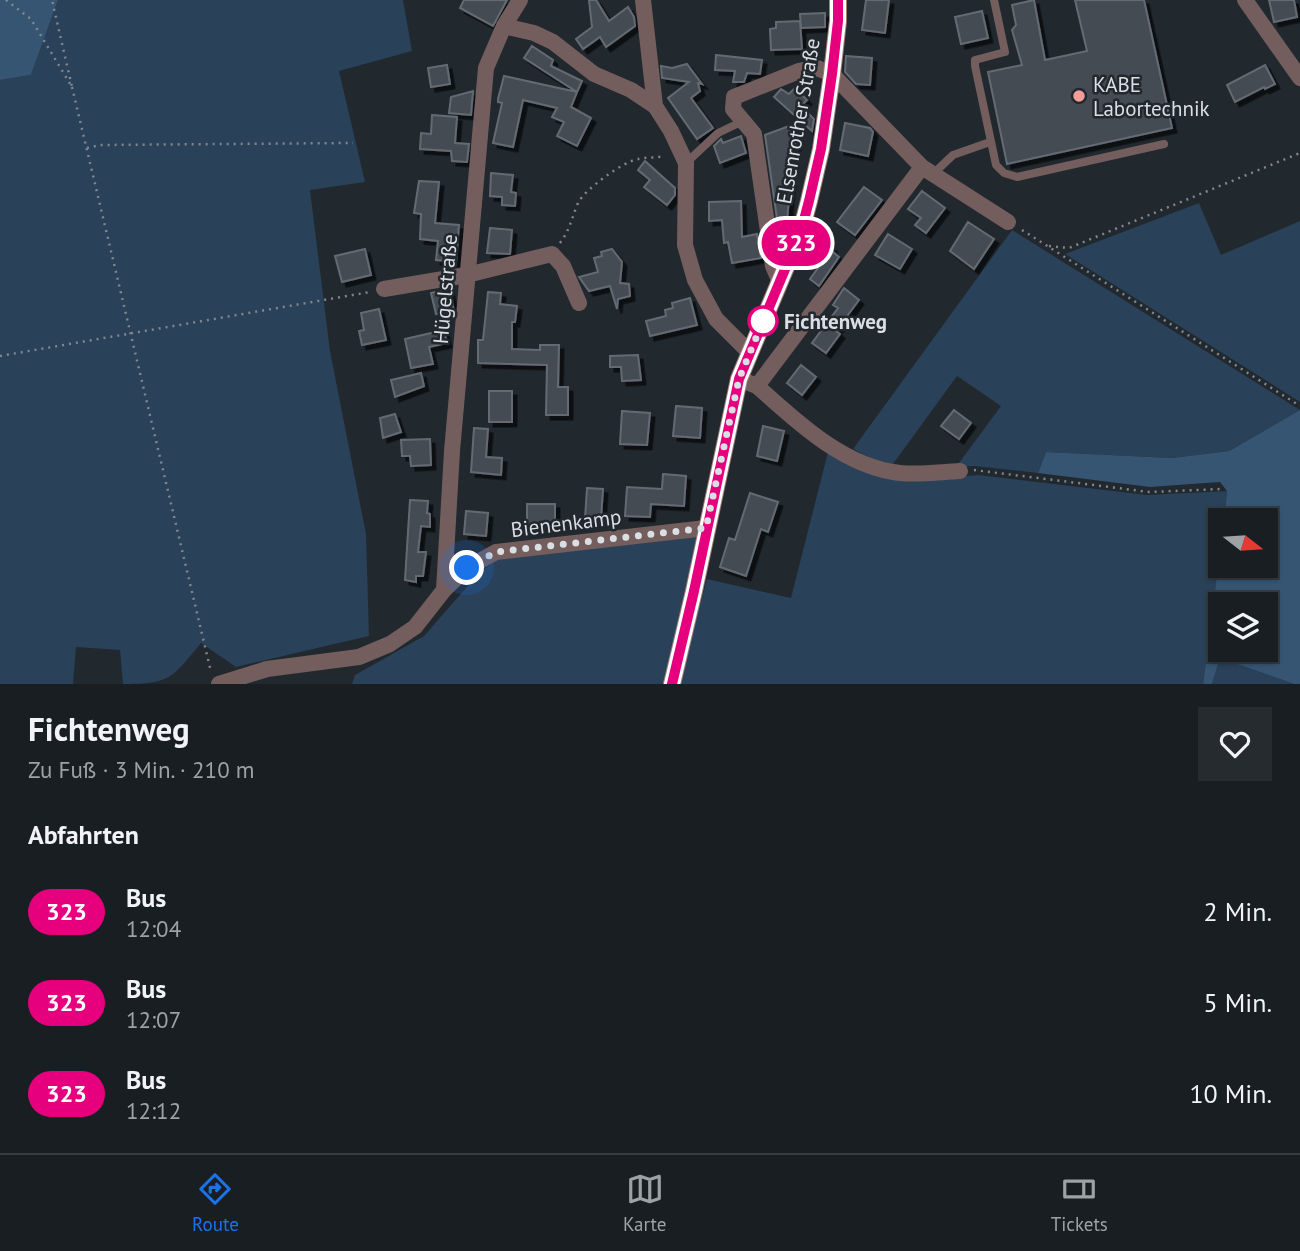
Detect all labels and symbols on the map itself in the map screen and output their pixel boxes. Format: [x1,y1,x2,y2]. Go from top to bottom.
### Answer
street label: Elsenrother Straße [770,36,826,206]
place label: KABE Labortechnik [1093,71,1210,122]
marker: KABE Labortechnik [1071,88,1087,104]
line badge: 323 [756,220,836,266]
street label: Hügelstraße [427,233,463,345]
marker: Fichtenweg [748,306,778,336]
place label: Fichtenweg [784,308,887,335]
street label: Bienenkamp [509,503,623,543]
north arrow [1208,508,1278,578]
your location [449,550,484,585]

